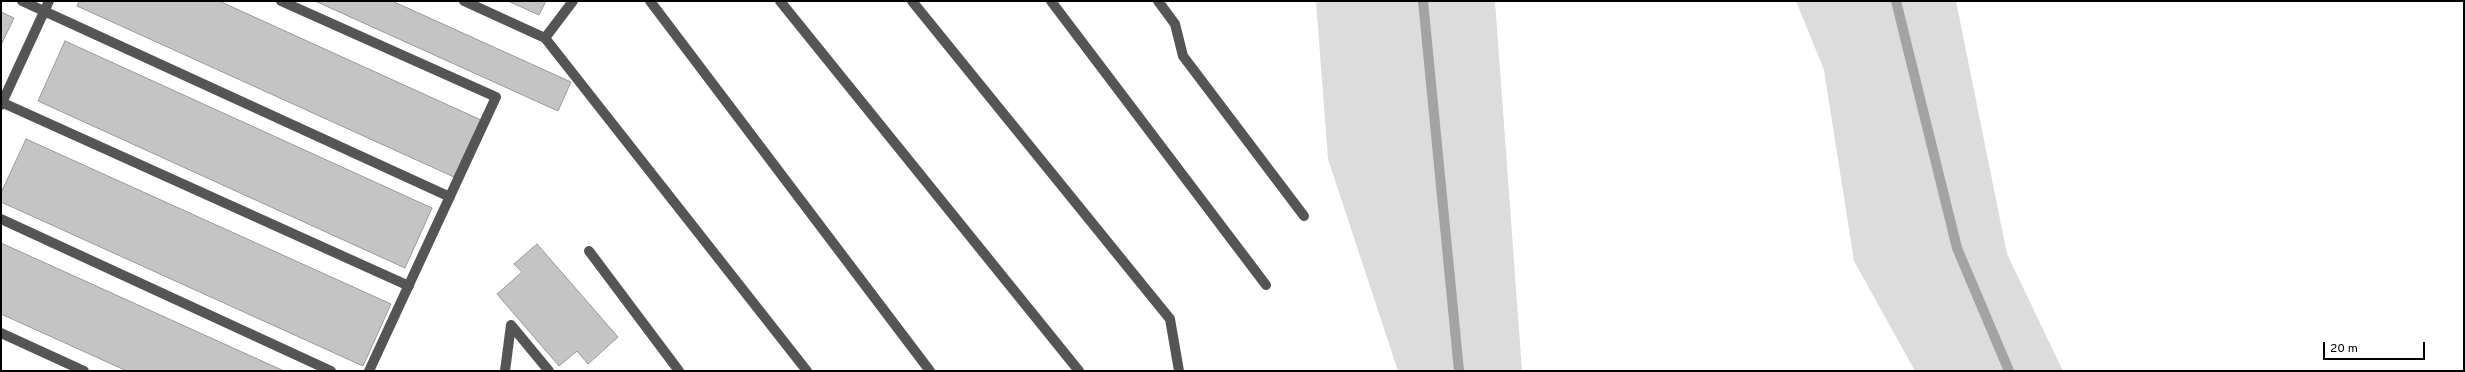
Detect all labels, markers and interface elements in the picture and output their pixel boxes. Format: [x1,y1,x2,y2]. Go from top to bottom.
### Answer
scale bar [2325,334,2427,360]
text: 20 m [2330,341,2358,357]

